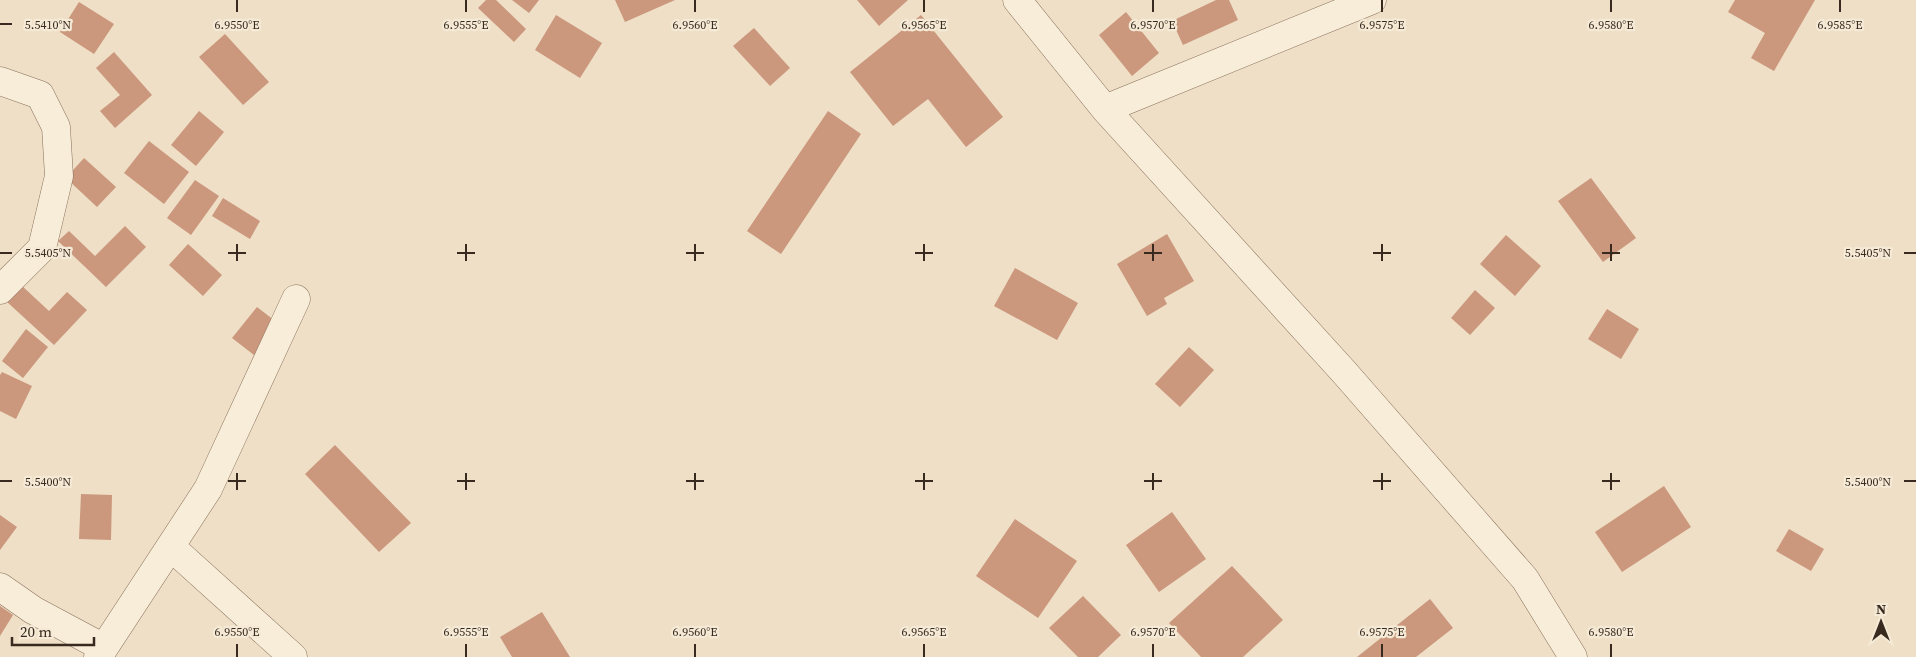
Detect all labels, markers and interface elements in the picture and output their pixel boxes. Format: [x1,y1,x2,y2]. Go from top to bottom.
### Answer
text: 5.5410°N [25,17,71,33]
text: 6.9550°E [215,17,259,33]
text: 6.9555°E [444,17,488,33]
text: 6.9560°E [673,17,717,33]
text: 6.9565°E [902,17,946,33]
text: 6.9570°E [1131,17,1175,33]
text: 6.9575°E [1360,17,1404,33]
text: 6.9580°E [1589,17,1633,33]
text: 6.9585°E [1818,17,1862,33]
text: 5.5405°N [25,245,71,261]
text: 5.5405°N [1845,245,1891,261]
text: 5.5400°N [25,474,71,490]
text: 5.5400°N [1845,474,1891,490]
north arrow [1856,597,1906,647]
text: N [1876,599,1886,619]
scale bar [12,614,95,646]
text: 20 m [20,621,52,642]
text: 6.9550°E [215,624,259,640]
text: 6.9555°E [444,624,488,640]
text: 6.9560°E [673,624,717,640]
text: 6.9565°E [902,624,946,640]
text: 6.9570°E [1131,624,1175,640]
text: 6.9575°E [1360,624,1404,640]
text: 6.9580°E [1589,624,1633,640]

